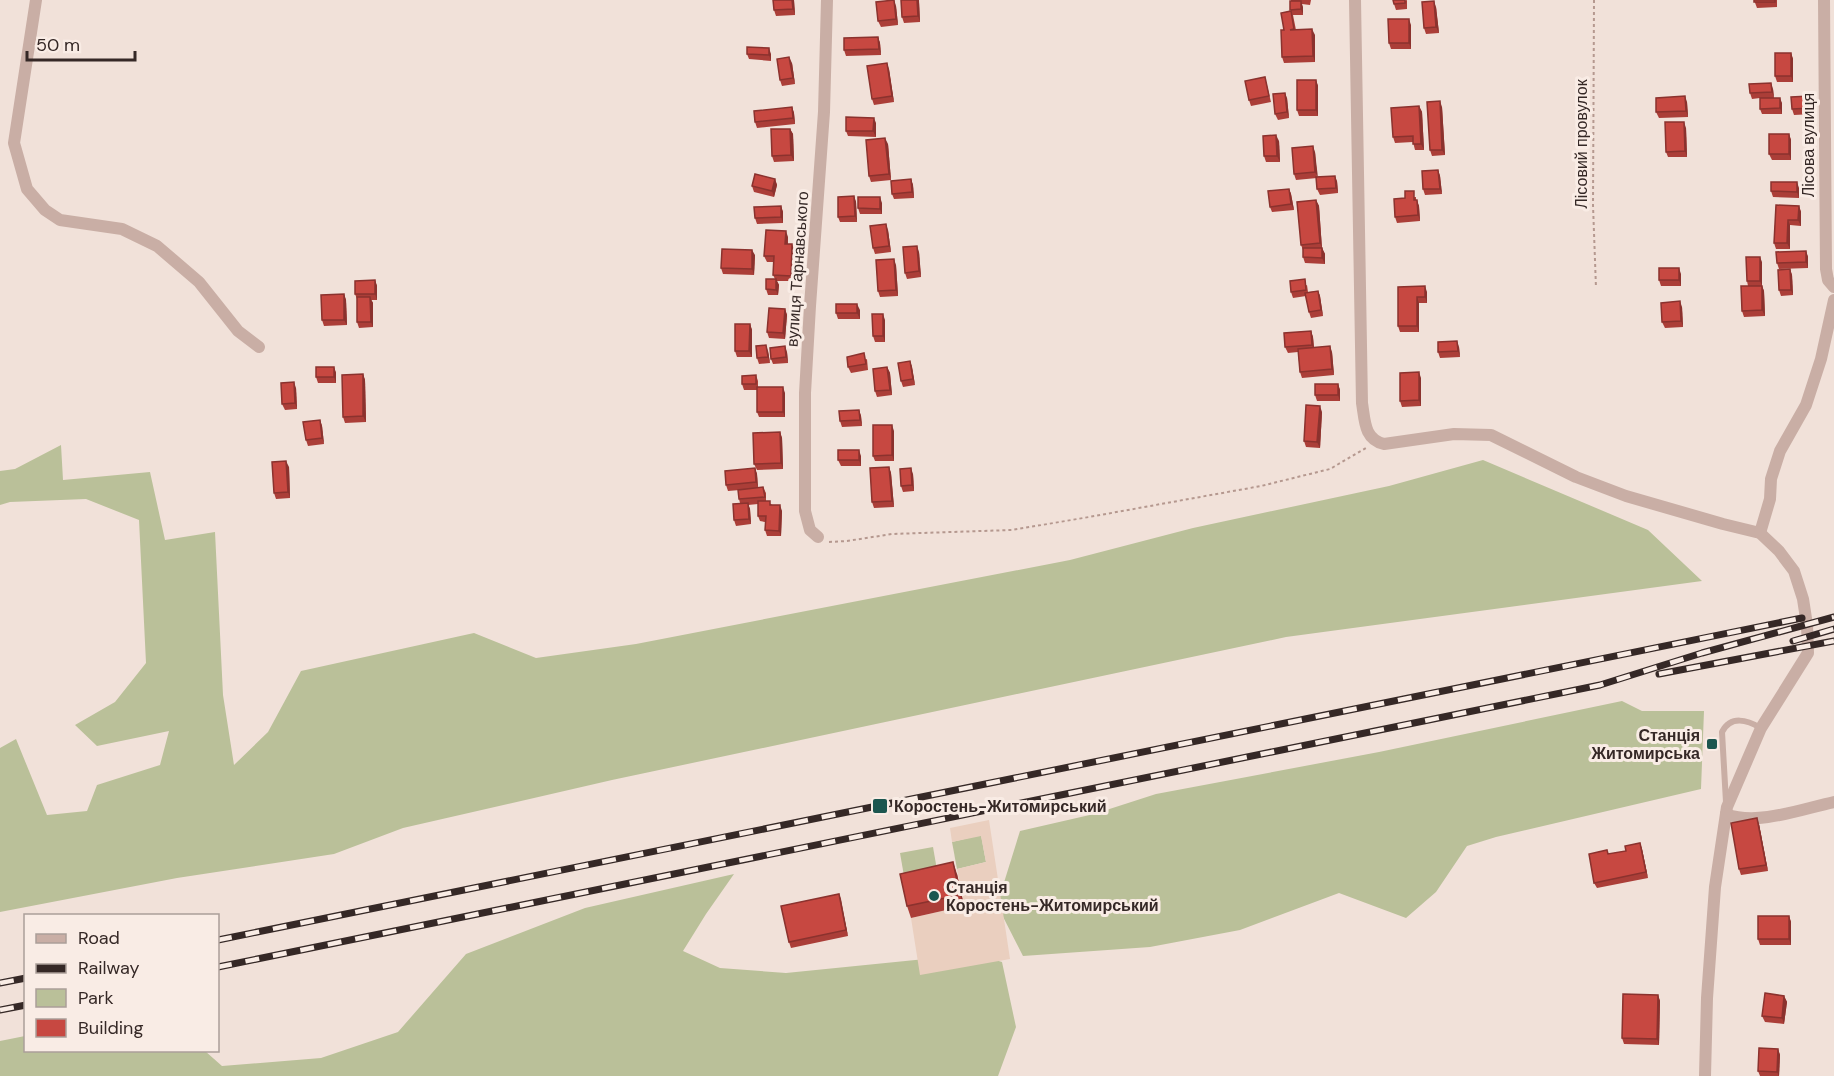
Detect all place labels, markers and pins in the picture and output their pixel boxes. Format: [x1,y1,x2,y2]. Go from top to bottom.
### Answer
place label: Станція Житомирська [1590,725,1700,764]
marker: Станція Житомирська [1705,737,1719,751]
place label: Коростень-Житомирський [894,796,1107,817]
marker: Коростень-Житомирський [871,797,889,815]
place label: Станція Коростень-Житомирський [946,877,1159,916]
marker: Станція Коростень-Житомирський [927,889,941,903]

